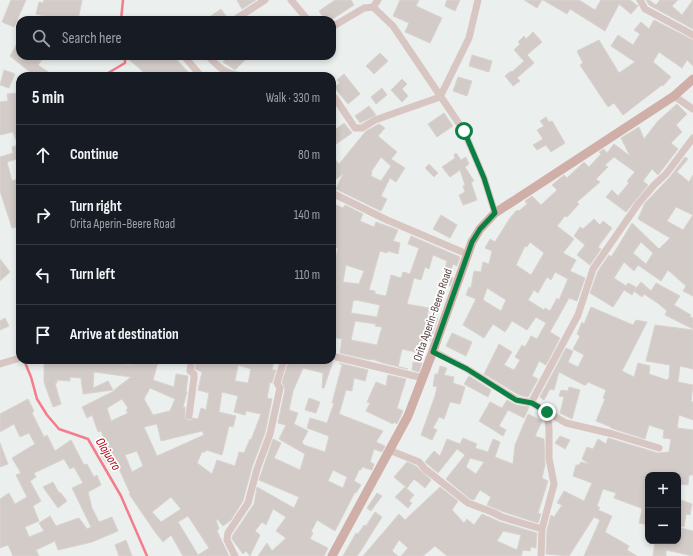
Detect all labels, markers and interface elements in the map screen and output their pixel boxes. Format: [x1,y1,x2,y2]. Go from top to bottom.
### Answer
search box [16,16,336,60]
icon: search [30,27,52,49]
text: Search here [62,29,122,48]
text: 5 min [32,88,64,108]
text: Walk · 330 m [266,90,320,106]
route start [455,122,473,140]
icon: ahead [32,144,54,166]
text: Continue [70,145,119,164]
text: 80 m [298,147,320,163]
text: Turn right [70,197,122,216]
icon: right [32,204,54,226]
text: 140 m [294,207,320,223]
text: Orita Aperin-Beere Road [70,216,175,232]
icon: left [32,264,54,286]
text: Turn left [70,265,115,284]
text: 110 m [295,267,320,283]
street label: Orita Aperin-Beere Road [410,267,456,363]
icon: arrive [32,324,54,346]
text: Arrive at destination [70,325,179,344]
route end [538,403,556,421]
water label: Olojuoro [92,435,125,474]
map controls [645,472,681,544]
button: + [645,472,681,508]
button: − [645,508,681,544]

